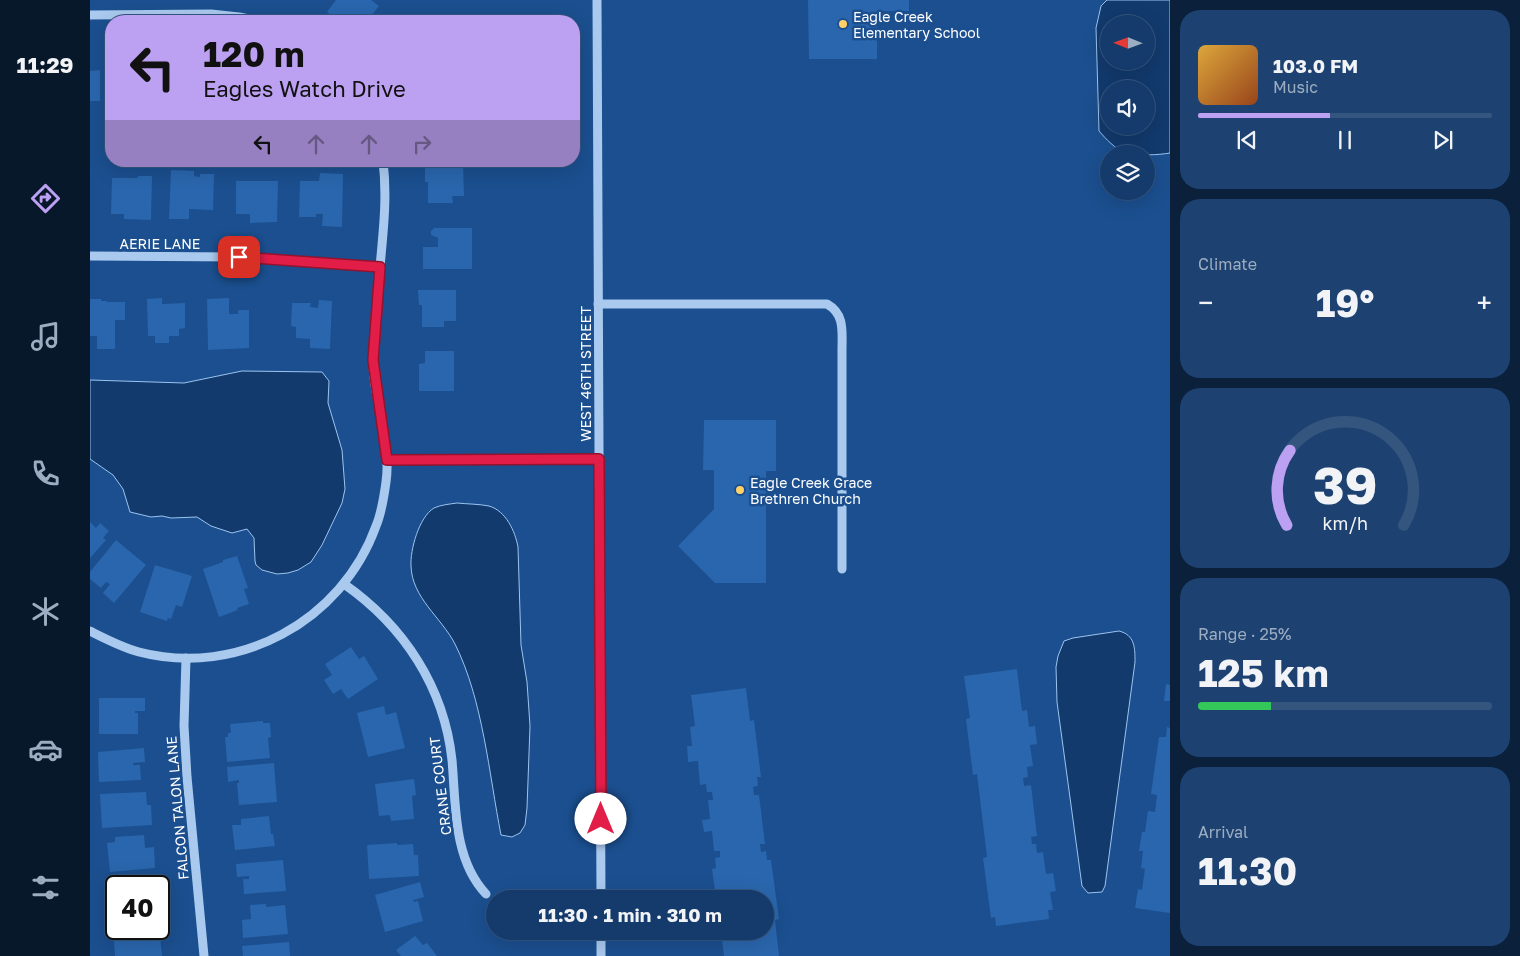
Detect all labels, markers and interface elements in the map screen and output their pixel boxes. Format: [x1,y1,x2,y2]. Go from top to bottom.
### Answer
place label: Eagle Creek Elementary School [853,8,980,41]
north arrow [1100,15,1155,70]
map controls [1100,15,1155,200]
marker: Eagle Creek Elementary School [837,18,849,30]
text: 120 m [203,33,305,75]
icon: left [120,35,185,100]
text: 11:29 [16,51,74,78]
text: 103.0 FM [1273,54,1358,77]
text: Eagles Watch Drive [203,75,406,102]
text: Music [1273,77,1318,97]
button: sound [1100,80,1155,135]
icon: previous [1233,126,1261,154]
icon: pause [1331,126,1359,154]
icon: next [1429,126,1457,154]
icon: left [249,130,277,158]
icon: ahead [302,130,330,158]
icon: ahead [355,130,383,158]
icon: right [408,130,436,158]
button: layers [1100,145,1155,200]
icon: directions [28,181,63,216]
street label: AERIE LANE [120,235,200,252]
pin [218,236,260,278]
icon: arrive [225,243,253,271]
text: Climate [1198,254,1257,274]
text: 19° [1316,280,1374,325]
text: − [1198,286,1213,319]
text: + [1477,286,1492,319]
street label: WEST 46TH STREET [577,306,594,442]
icon: music [28,319,63,354]
text: 39 [1313,453,1377,515]
icon: phone [28,456,63,491]
place label: Eagle Creek Grace Brethren Church [750,474,872,507]
marker: Eagle Creek Grace Brethren Church [734,484,746,496]
text: km/h [1322,512,1368,534]
icon: climate [28,594,63,629]
text: Range · 25% [1198,624,1292,644]
text: 125 km [1198,650,1329,695]
icon: car [28,732,63,767]
street label: FALCON TALON LANE [162,735,192,881]
street label: CRANE COURT [425,735,454,836]
position arrow [574,792,626,844]
text: Arrival [1198,822,1248,842]
text: 11:30 [1198,848,1297,893]
icon: filters [28,870,63,905]
speed limit sign: 40 [105,875,170,940]
text: 11:30 · 1 min · 310 m [538,903,722,926]

